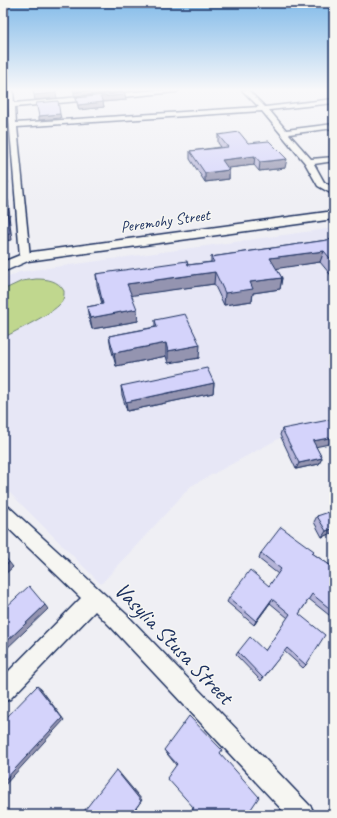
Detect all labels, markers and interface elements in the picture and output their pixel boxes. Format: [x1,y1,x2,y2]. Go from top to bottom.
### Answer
street label: Peremohy Street [119,205,213,237]
street label: Vasylia Stusa Street [108,576,241,712]

